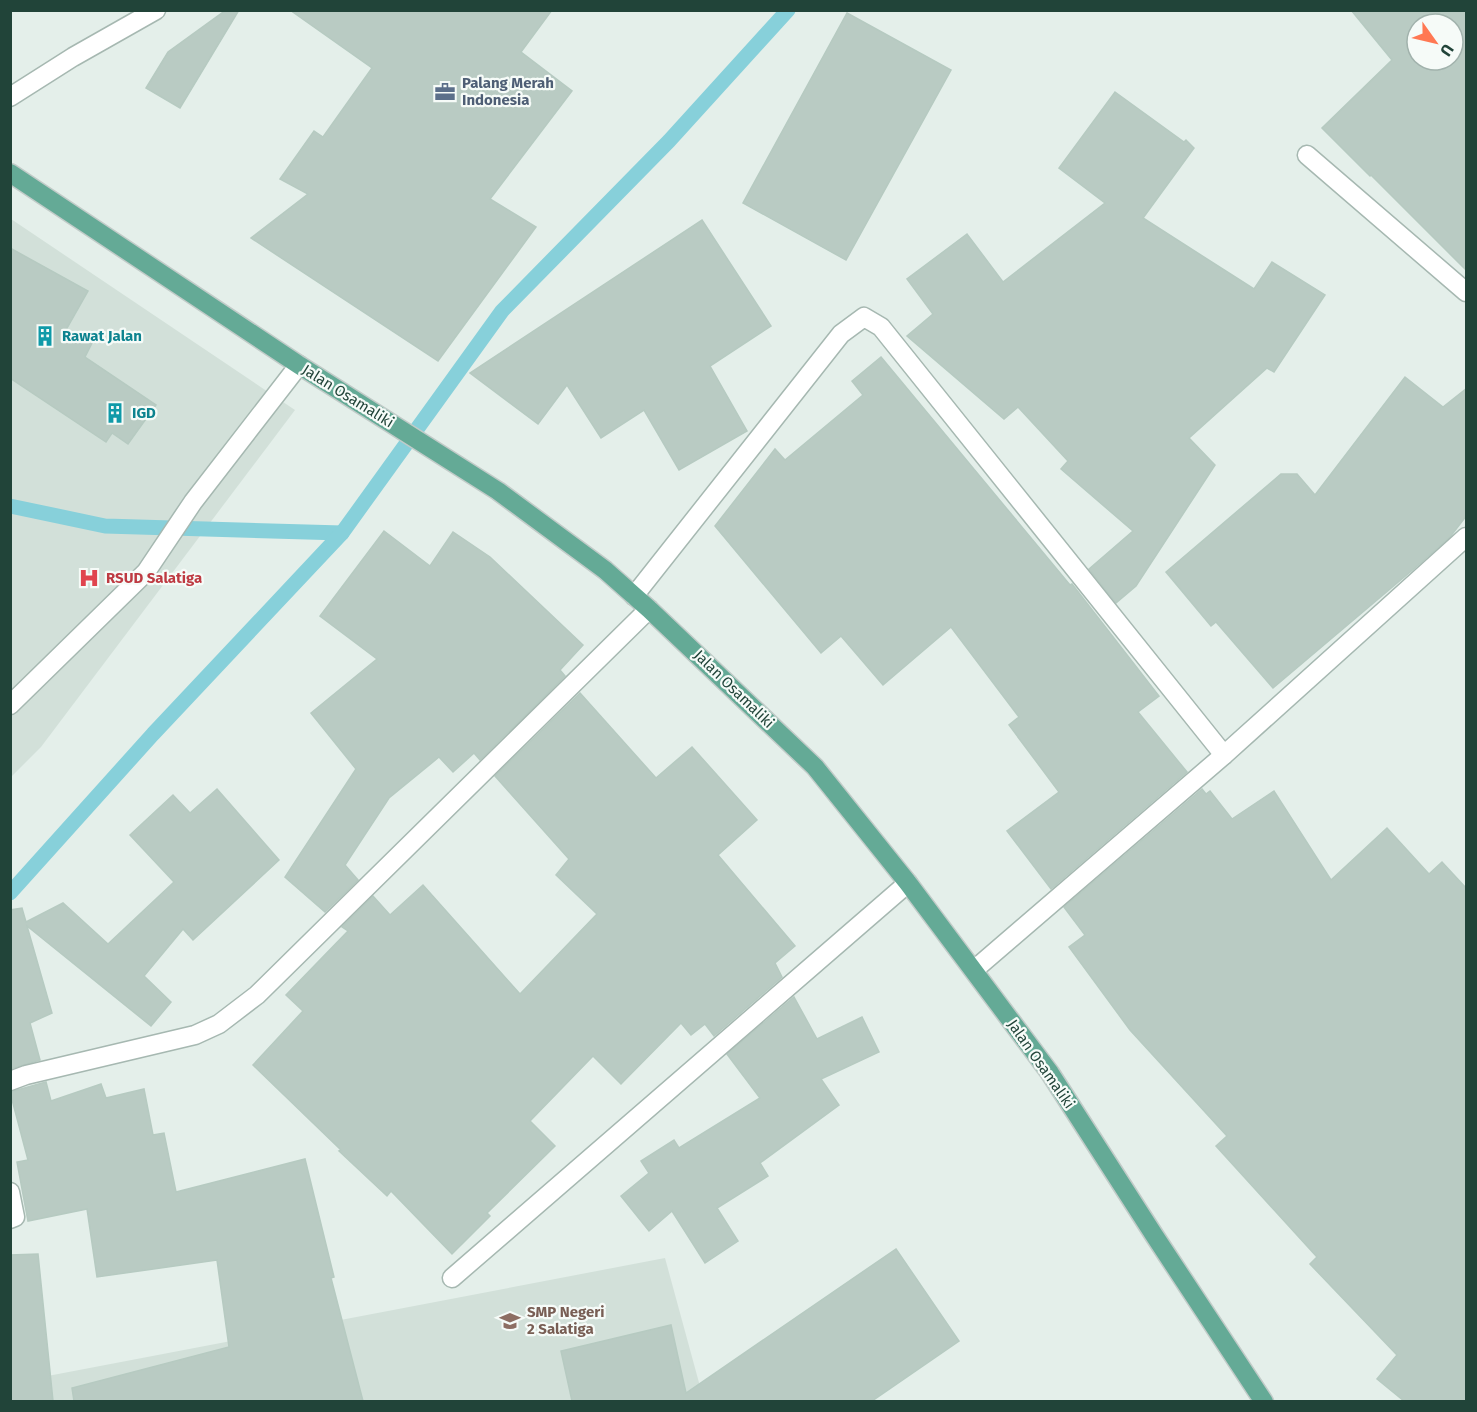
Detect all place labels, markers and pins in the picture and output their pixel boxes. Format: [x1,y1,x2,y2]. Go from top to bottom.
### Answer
place label: Palang Merah Indonesia [462,74,554,109]
office icon: Palang Merah Indonesia [433,80,457,104]
building icon: Rawat Jalan [33,324,57,348]
place label: Rawat Jalan [62,327,142,345]
building icon: IGD [103,401,127,425]
place label: IGD [132,404,156,422]
hospital icon: RSUD Salatiga [77,566,101,590]
place label: RSUD Salatiga [106,569,202,587]
place label: SMP Negeri 2 Salatiga [527,1303,604,1338]
school or university icon: SMP Negeri 2 Salatiga [498,1309,522,1333]

